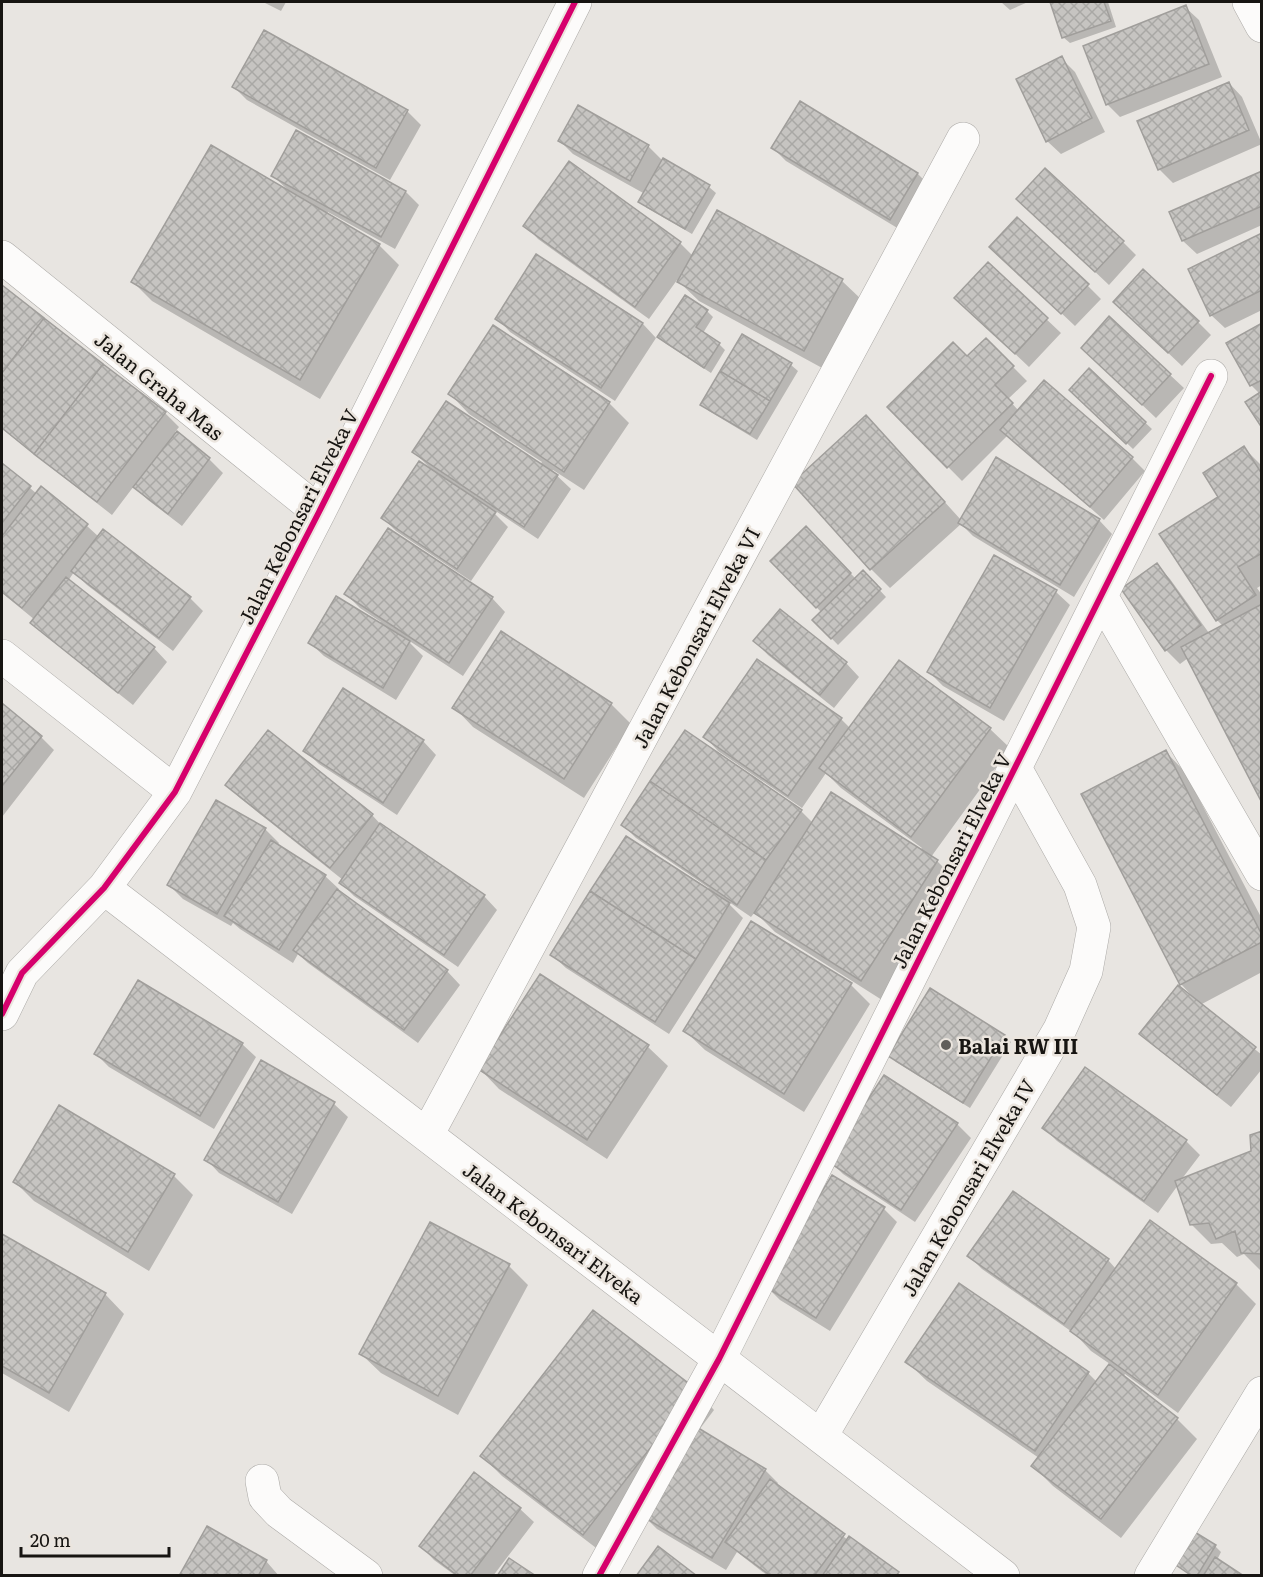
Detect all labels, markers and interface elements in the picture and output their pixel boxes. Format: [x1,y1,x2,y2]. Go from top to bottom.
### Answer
street label: Jalan Graha Mas [89,324,231,446]
street label: Jalan Kebonsari Elveka V [230,403,365,629]
street label: Jalan Kebonsari Elveka VI [624,521,766,753]
street label: Jalan Kebonsari Elveka V [883,747,1018,973]
place label: Balai RW III [958,1030,1078,1060]
marker: Balai RW III [939,1038,953,1052]
street label: Jalan Kebonsari Elveka IV [892,1073,1042,1301]
street label: Jalan Kebonsari Elveka [457,1154,651,1310]
scale bar [21,1520,170,1558]
text: 20 m [30,1526,71,1553]

